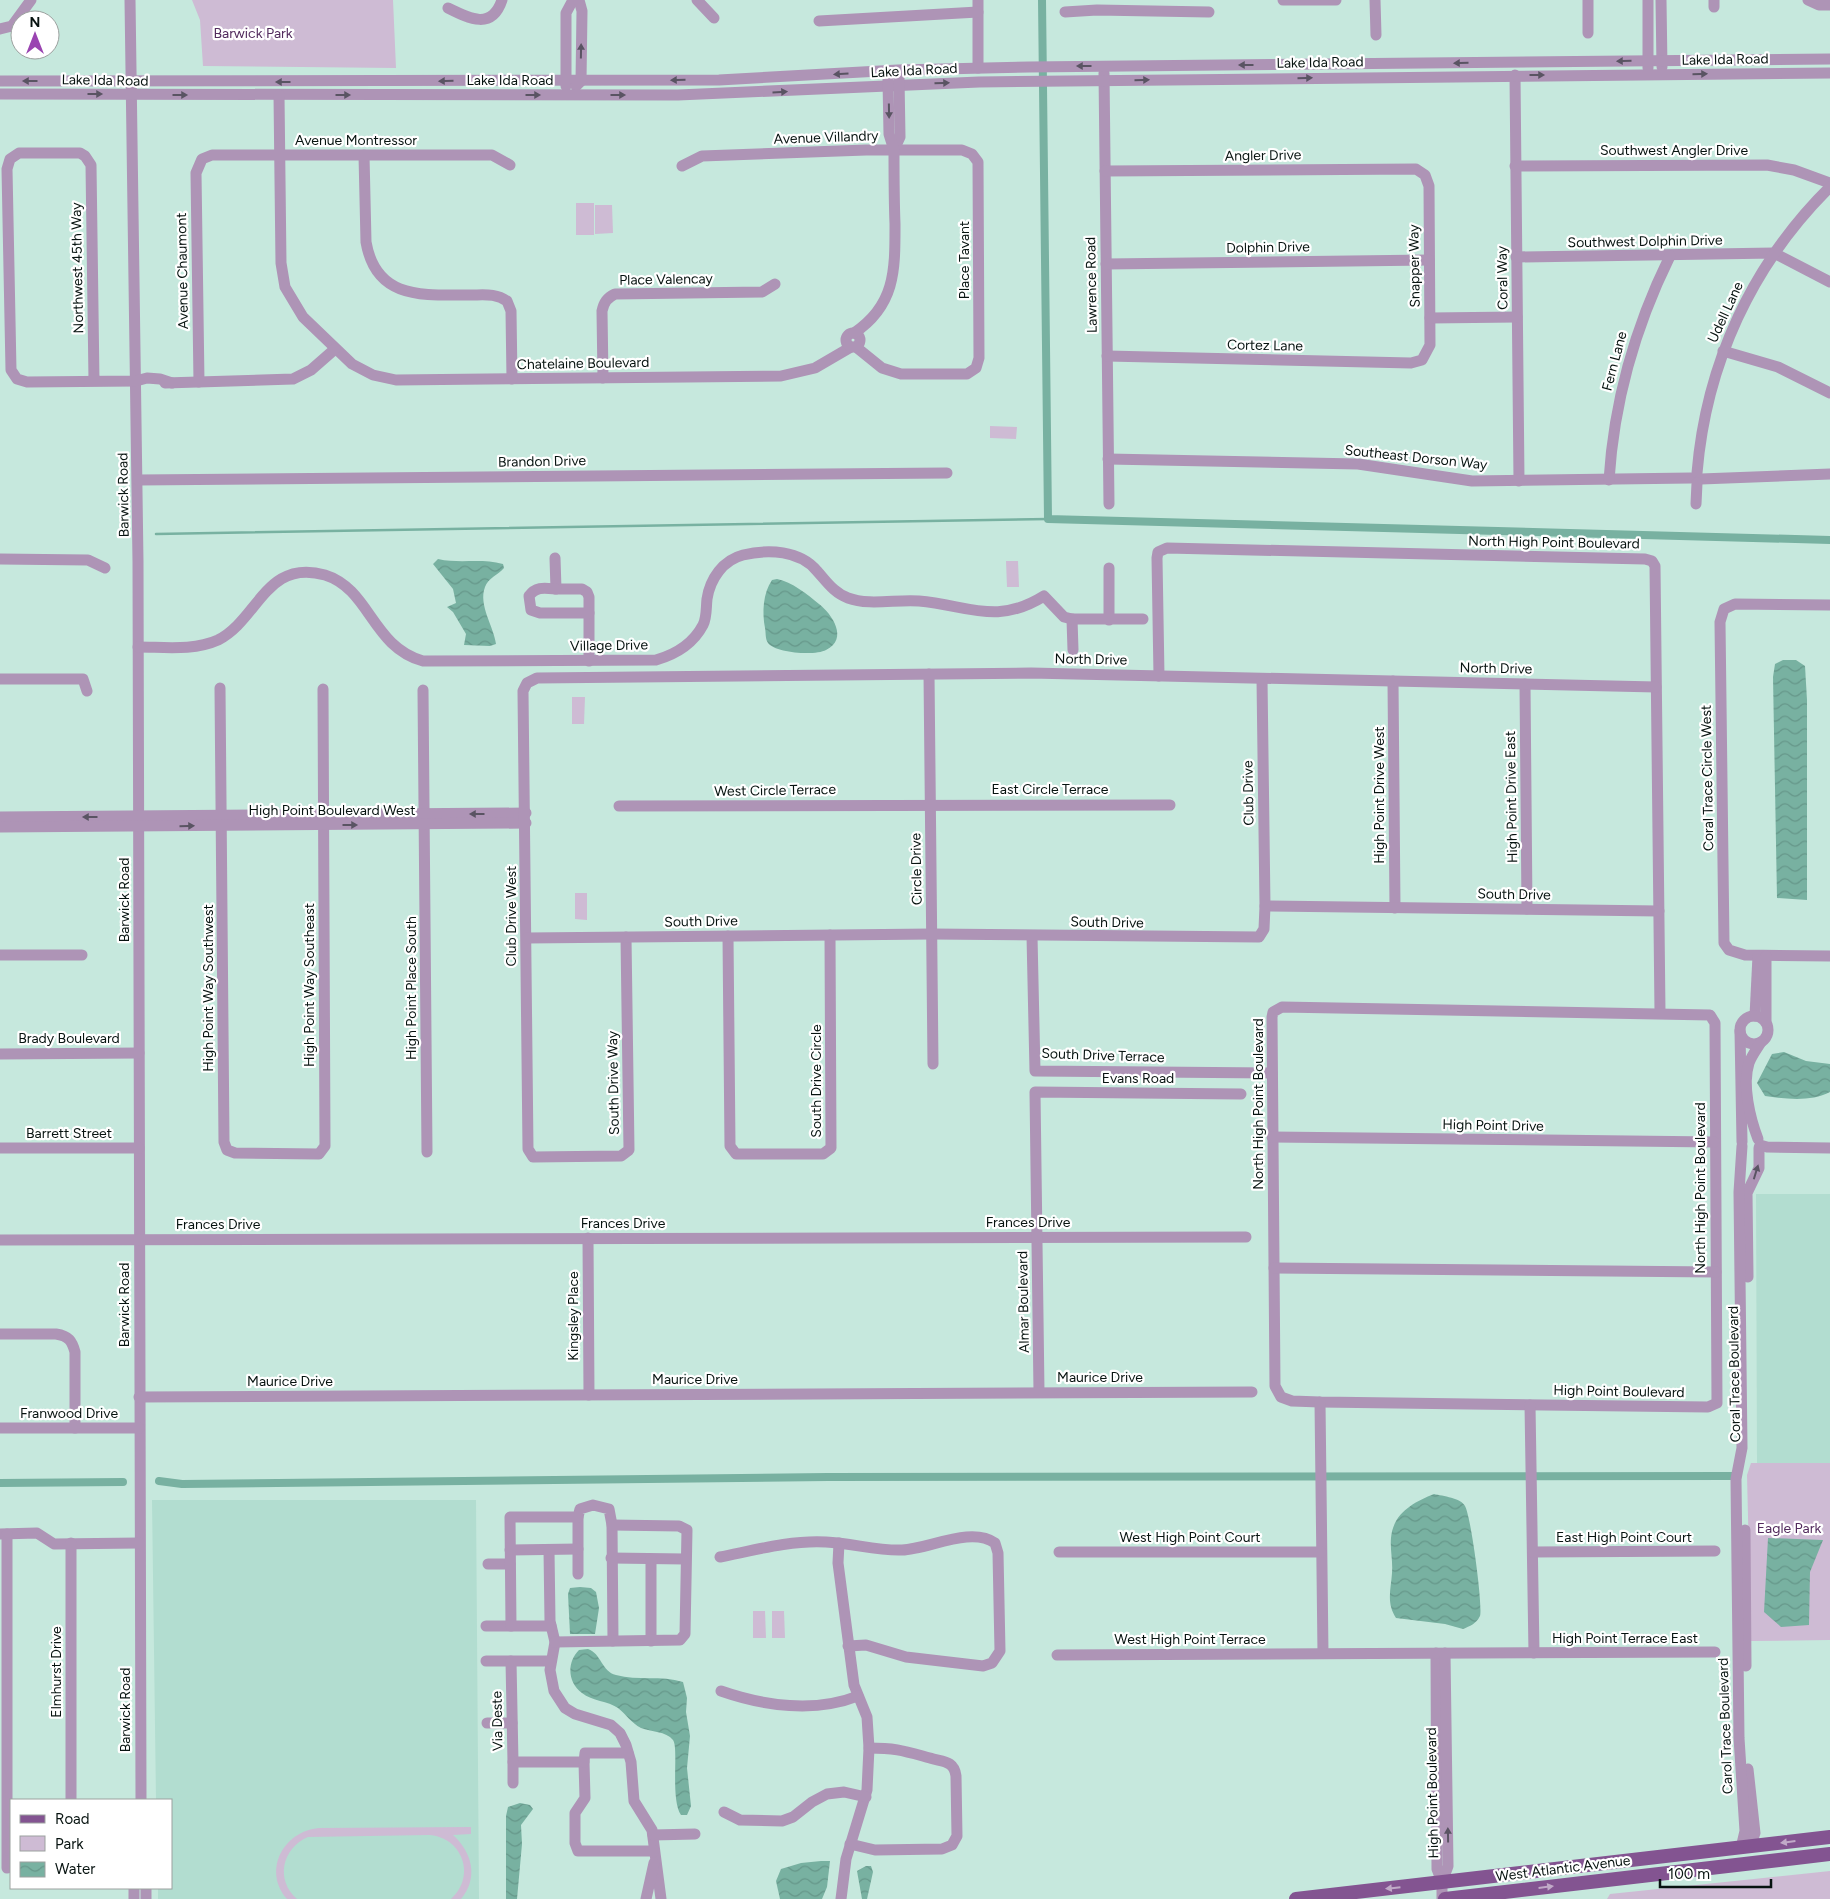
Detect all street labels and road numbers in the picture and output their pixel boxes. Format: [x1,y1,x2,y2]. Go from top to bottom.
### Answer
street label: Lake Ida Road [1681,50,1769,69]
street label: Lake Ida Road [1276,53,1364,72]
street label: Lake Ida Road [870,60,958,81]
street label: Lake Ida Road [61,71,149,90]
street label: Lake Ida Road [467,72,553,89]
street label: Avenue Villandry [773,127,879,148]
street label: Avenue Montressor [295,132,417,149]
street label: Southwest Angler Drive [1600,142,1748,159]
street label: Angler Drive [1224,146,1302,165]
street label: Northwest 45th Way [68,202,87,334]
street label: Avenue Chaumont [173,212,192,330]
street label: Place Tavant [956,221,973,299]
street label: Snapper Way [1405,224,1424,308]
street label: Southwest Dolphin Drive [1567,232,1723,251]
street label: Lawrence Road [1082,237,1101,333]
street label: Dolphin Drive [1226,238,1310,257]
street label: Coral Way [1493,245,1512,310]
street label: Place Valencay [619,270,714,289]
street label: Udell Lane [1704,279,1747,345]
street label: Fern Lane [1598,329,1631,393]
street label: Cortez Lane [1227,336,1304,355]
street label: Chatelaine Boulevard [517,354,649,373]
street label: Southeast Dorson Way [1344,442,1489,474]
street label: Barwick Road [114,452,133,537]
street label: Brandon Drive [498,452,587,471]
street label: North High Point Boulevard [1468,533,1640,552]
street label: Village Drive [570,636,648,655]
street label: North Drive [1055,650,1128,669]
street label: North Drive [1460,659,1533,678]
street label: Coral Trace Circle West [1698,705,1717,851]
street label: High Point Drive West [1371,726,1388,864]
street label: High Point Drive East [1502,731,1521,863]
street label: Club Drive [1239,760,1258,826]
street label: West Circle Terrace [714,781,836,800]
street label: East Circle Terrace [992,781,1109,798]
street label: High Point Boulevard West [248,802,416,819]
street label: Circle Drive [907,832,926,905]
street label: Barwick Road [116,858,133,942]
street label: Club Drive West [503,866,520,966]
street label: South Drive [1477,885,1551,904]
street label: High Point Way Southeast [301,903,318,1067]
street label: High Point Way Southwest [200,904,217,1072]
street label: South Drive [664,912,738,931]
street label: South Drive [1070,913,1144,932]
street label: High Point Place South [403,916,420,1060]
street label: North High Point Boulevard [1250,1018,1267,1190]
street label: South Drive Circle [808,1024,825,1138]
street label: Brady Boulevard [18,1030,120,1047]
street label: South Drive Way [604,1030,623,1135]
street label: South Drive Terrace [1041,1045,1165,1066]
street label: Evans Road [1102,1070,1174,1087]
street label: North High Point Boulevard [1692,1102,1709,1274]
street label: High Point Drive [1442,1116,1544,1135]
street label: Barrett Street [26,1125,112,1142]
street label: Frances Drive [986,1214,1071,1231]
street label: Frances Drive [581,1215,666,1232]
street label: Frances Drive [176,1216,261,1233]
street label: Almar Boulevard [1014,1251,1033,1353]
street label: Barwick Road [116,1263,133,1347]
street label: Kingsley Place [565,1271,582,1361]
street label: Coral Trace Boulevard [1725,1306,1744,1442]
street label: Maurice Drive [1057,1369,1143,1386]
street label: Maurice Drive [652,1371,738,1388]
street label: Maurice Drive [247,1373,333,1390]
street label: High Point Boulevard [1553,1382,1685,1401]
street label: Franwood Drive [20,1405,118,1422]
street label: West High Point Court [1120,1529,1260,1546]
street label: East High Point Court [1556,1529,1692,1546]
street label: Elmhurst Drive [48,1626,65,1718]
street label: High Point Terrace East [1552,1630,1698,1647]
street label: West High Point Terrace [1114,1631,1266,1648]
street label: Carol Trace Boulevard [1715,1657,1736,1794]
street label: Barwick Road [117,1668,134,1752]
street label: Via Deste [488,1690,507,1751]
street label: High Point Boulevard [1423,1727,1442,1859]
street label: West Atlantic Avenue [1495,1852,1632,1885]

